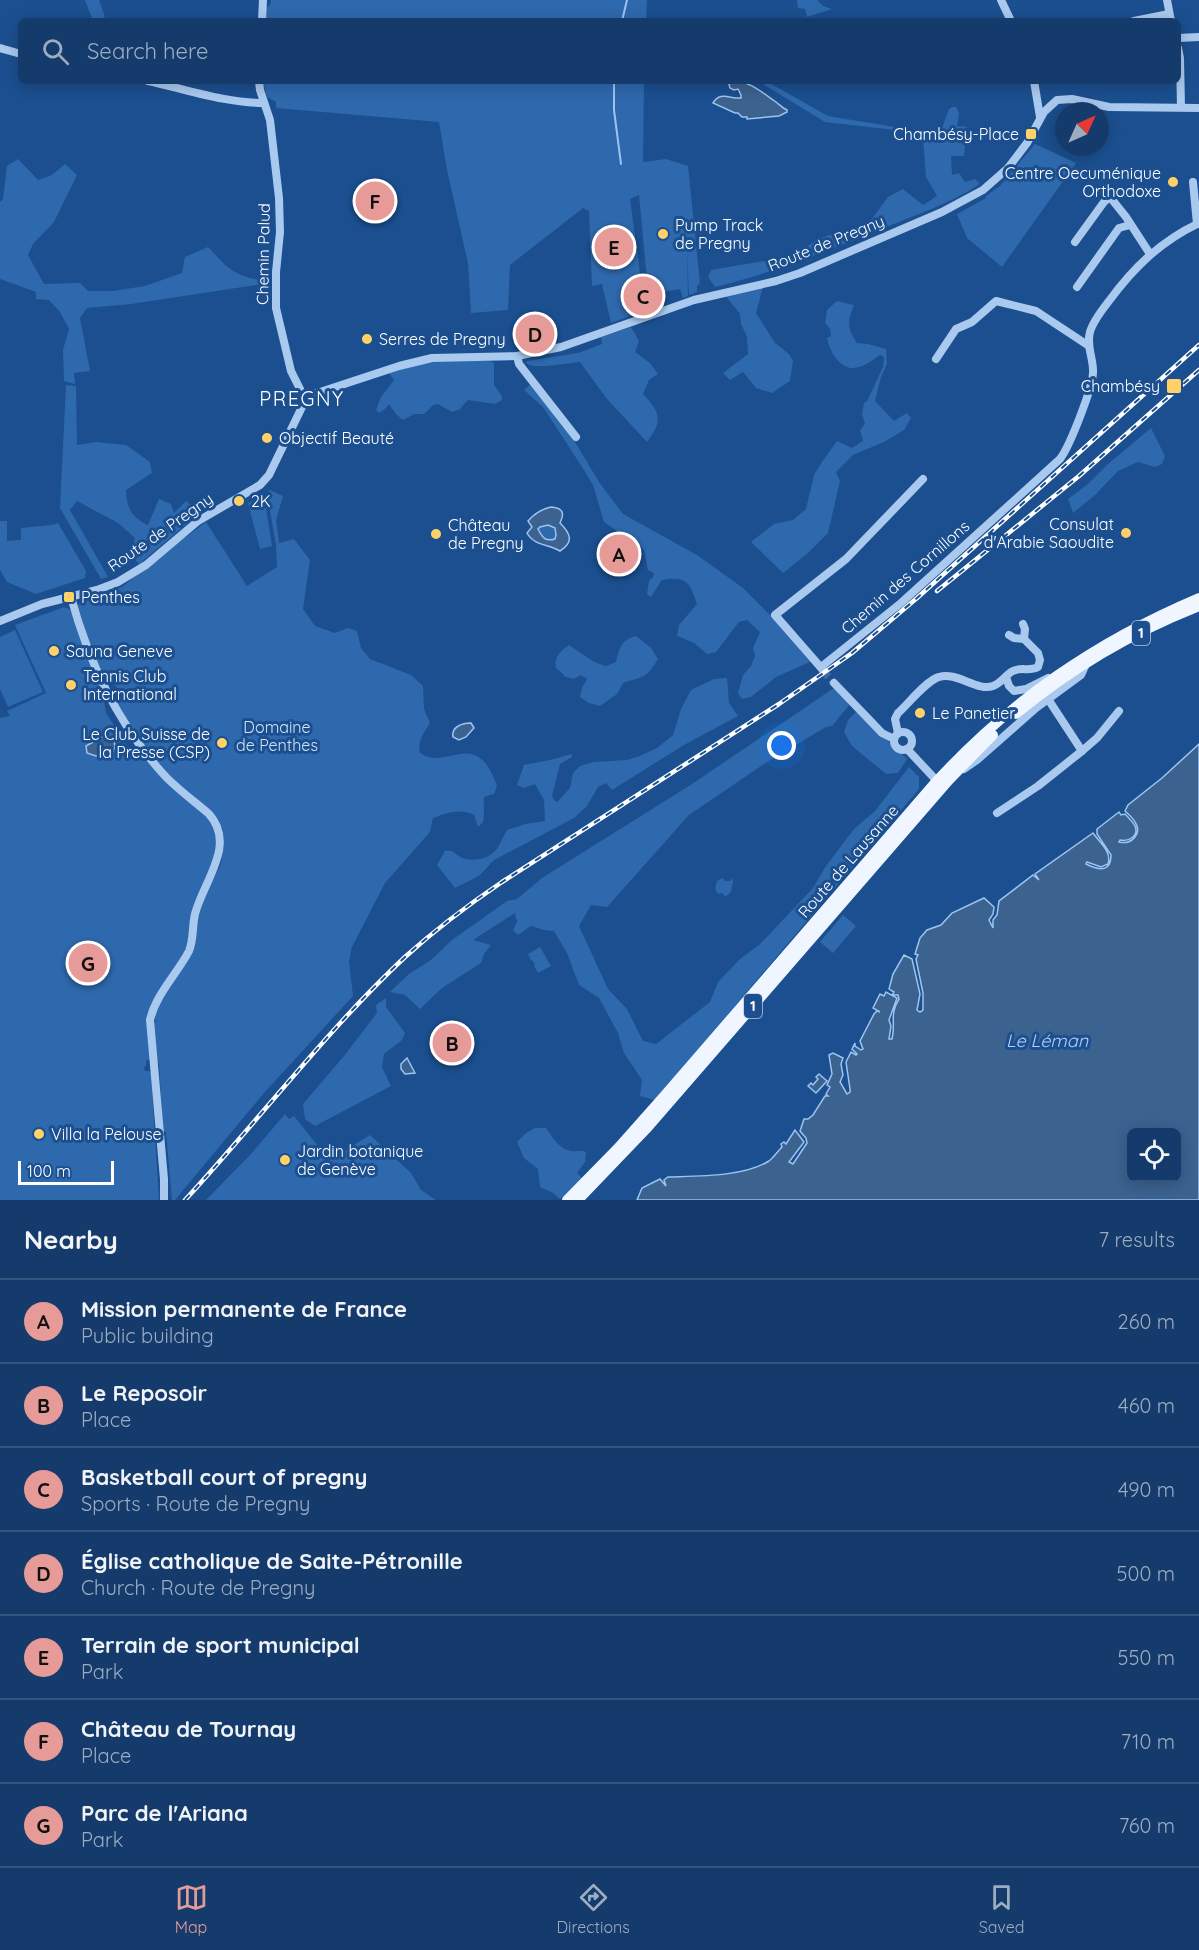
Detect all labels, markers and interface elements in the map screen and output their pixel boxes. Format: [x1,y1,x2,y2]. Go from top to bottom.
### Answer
search box [18,18,1181,84]
icon: search [39,35,72,68]
text: Search here [87,37,208,65]
north arrow [1055,102,1109,156]
place label: Chambésy-Place [893,124,1019,144]
marker: Chambésy-Place [1024,127,1038,141]
place label: Centre Oecuménique Orthodoxe [1005,163,1161,201]
marker: Centre Oecuménique Orthodoxe [1166,175,1180,189]
pin: F [356,178,394,224]
street label: Chemin Palud [252,203,274,305]
street label: Route de Pregny [765,211,887,275]
place label: Pump Track de Pregny [675,215,763,253]
pin: E [594,224,634,270]
marker: Pump Track de Pregny [656,227,670,241]
pin: C [624,274,662,318]
pin: D [516,312,554,356]
place label: Serres de Pregny [379,329,506,349]
marker: Serres de Pregny [360,332,374,346]
place label: Chambésy [1081,376,1160,396]
marker: Chambésy [1165,377,1183,395]
district label: PREGNY [259,386,345,411]
place label: Objectif Beauté [279,428,394,448]
marker: Objectif Beauté [260,431,274,445]
street label: Route de Pregny [104,488,216,576]
place label: 2K [251,491,271,511]
marker: 2K [232,494,246,508]
place label: Consulat d'Arabie Saoudite [984,514,1114,552]
place label: Château de Pregny [448,515,524,553]
street label: Chemin des Cornillons [837,516,973,638]
marker: Consulat d'Arabie Saoudite [1119,526,1133,540]
marker: Château de Pregny [429,527,443,541]
pin: A [600,532,638,576]
place label: Penthes [81,587,140,607]
marker: Penthes [62,590,76,604]
road number: 1 [1132,621,1150,645]
place label: Sauna Geneve [66,641,173,661]
marker: Sauna Geneve [47,644,61,658]
place label: Tennis Club International [83,666,177,704]
marker: Tennis Club International [64,678,78,692]
place label: Le Panetier [932,703,1015,723]
marker: Le Panetier [913,706,927,720]
park label: Domaine de Penthes [236,717,318,755]
place label: Le Club Suisse de la Presse (CSP) [82,724,210,762]
your location [767,731,796,760]
marker: Le Club Suisse de la Presse (CSP) [215,736,229,750]
street label: Route de Lausanne [793,800,903,922]
pin: G [68,940,107,986]
road number: 1 [744,994,762,1018]
pin: B [432,1020,472,1066]
water label: Le Léman [1006,1029,1089,1052]
place label: Villa la Pelouse [51,1124,161,1144]
marker: Villa la Pelouse [32,1127,46,1141]
map controls [1127,1128,1181,1182]
button: locate [1127,1128,1181,1182]
place label: Jardin botanique de Genève [297,1141,423,1179]
marker: Jardin botanique de Genève [278,1153,292,1167]
scale bar [18,1158,114,1186]
text: 100 m [27,1161,71,1181]
text: Nearby [24,1223,118,1256]
text: 7 results [1099,1227,1175,1252]
text: Mission permanente de France [81,1295,407,1323]
text: A [37,1309,50,1334]
text: 260 m [1118,1309,1175,1334]
text: Public building [81,1323,214,1348]
text: Le Reposoir [81,1379,207,1407]
text: B [37,1393,50,1418]
text: 460 m [1118,1393,1175,1418]
text: Place [81,1407,131,1432]
text: Basketball court of pregny [81,1463,368,1491]
text: C [37,1477,50,1502]
text: 490 m [1118,1477,1175,1502]
text: Sports · Route de Pregny [81,1491,310,1516]
text: Église catholique de Saite-Pétronille [81,1547,463,1575]
text: D [36,1561,51,1586]
text: 500 m [1117,1561,1175,1586]
text: Church · Route de Pregny [81,1575,315,1600]
text: Terrain de sport municipal [81,1631,360,1659]
text: E [38,1645,49,1670]
text: 550 m [1118,1645,1175,1670]
text: Park [81,1659,123,1684]
text: Château de Tournay [81,1715,296,1743]
text: F [38,1729,49,1754]
text: 710 m [1121,1729,1175,1754]
text: Place [81,1743,131,1768]
text: Parc de l'Ariana [81,1799,248,1827]
text: G [37,1813,50,1838]
text: 760 m [1119,1813,1175,1838]
text: Park [81,1827,123,1852]
tab: Map [175,1881,208,1937]
tab: Directions [557,1881,630,1937]
tab: Saved [979,1881,1024,1937]

